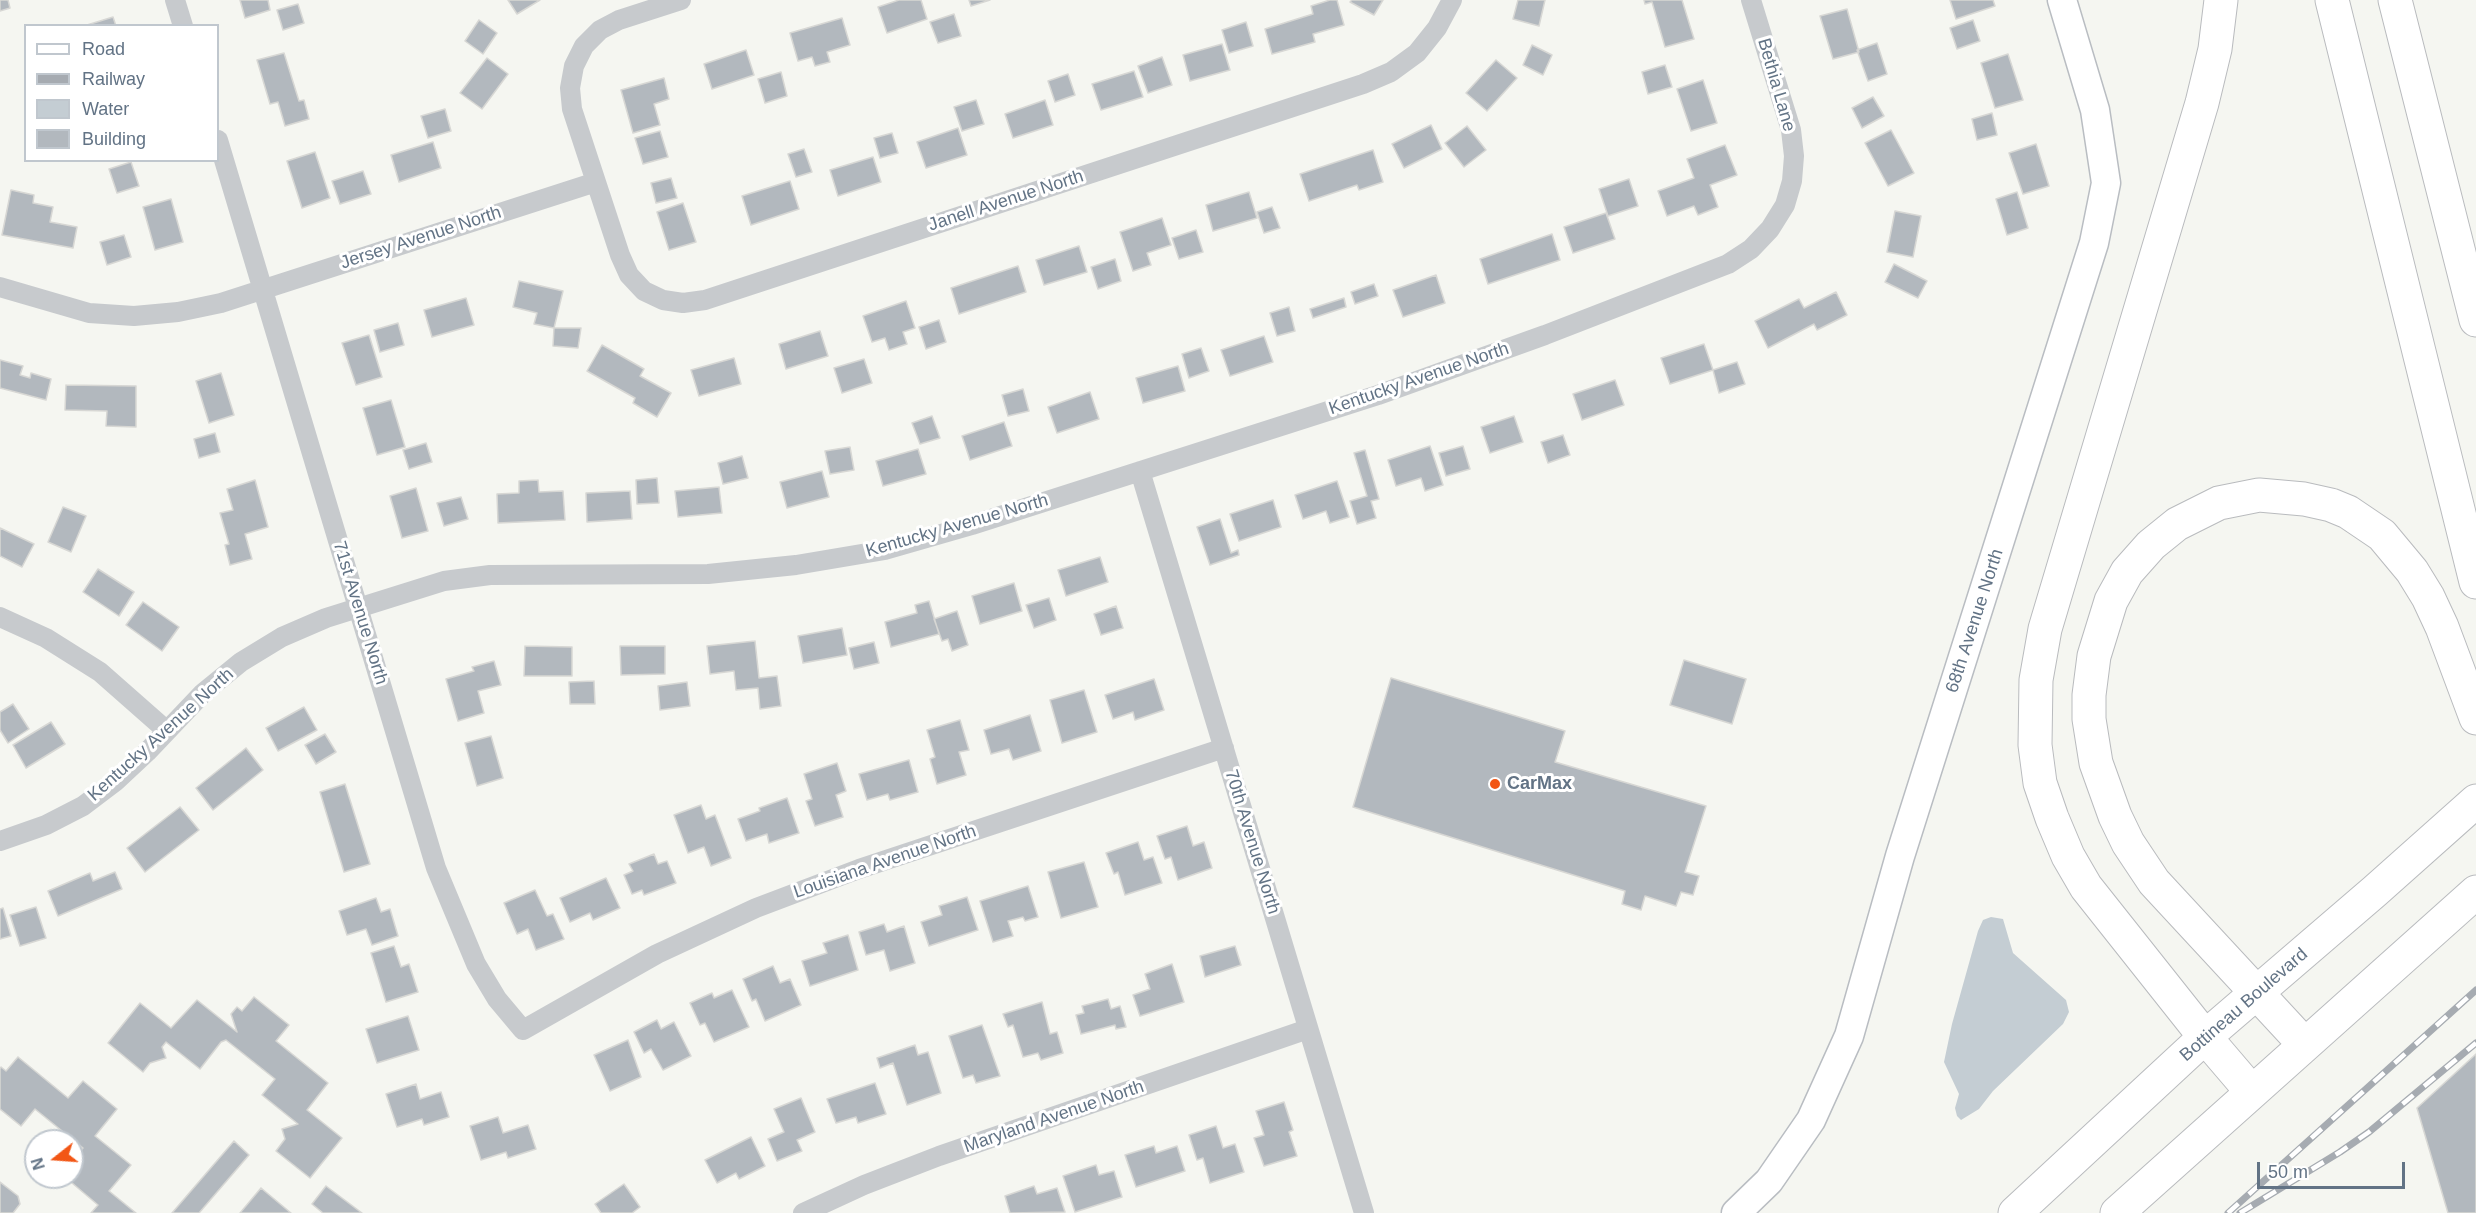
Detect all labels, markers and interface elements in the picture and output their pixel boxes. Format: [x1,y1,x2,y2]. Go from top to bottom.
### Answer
legend [24,24,219,162]
street label: Bethia Lane [1752,36,1800,134]
text: Road [82,39,125,59]
text: Railway [82,69,145,89]
text: Water [82,99,129,119]
text: Building [82,129,146,149]
street label: Janell Avenue North [926,166,1086,236]
street label: Jersey Avenue North [338,202,504,274]
street label: Kentucky Avenue North [1326,338,1512,420]
street label: Kentucky Avenue North [863,490,1051,562]
street label: 71st Avenue North [328,539,392,687]
street label: 68th Avenue North [1942,546,2008,696]
street label: Kentucky Avenue North [84,664,238,806]
street label: 70th Avenue North [1220,767,1284,917]
place label: CarMax [1507,773,1572,795]
marker: CarMax [1488,777,1502,791]
street label: Louisiana Avenue North [791,821,979,903]
street label: Bottineau Boulevard [2176,944,2312,1066]
street label: Maryland Avenue North [961,1076,1147,1158]
north arrow [24,1129,84,1189]
scale bar [2260,1150,2408,1188]
text: N [28,1156,48,1172]
text: 50 m [2268,1162,2308,1182]

